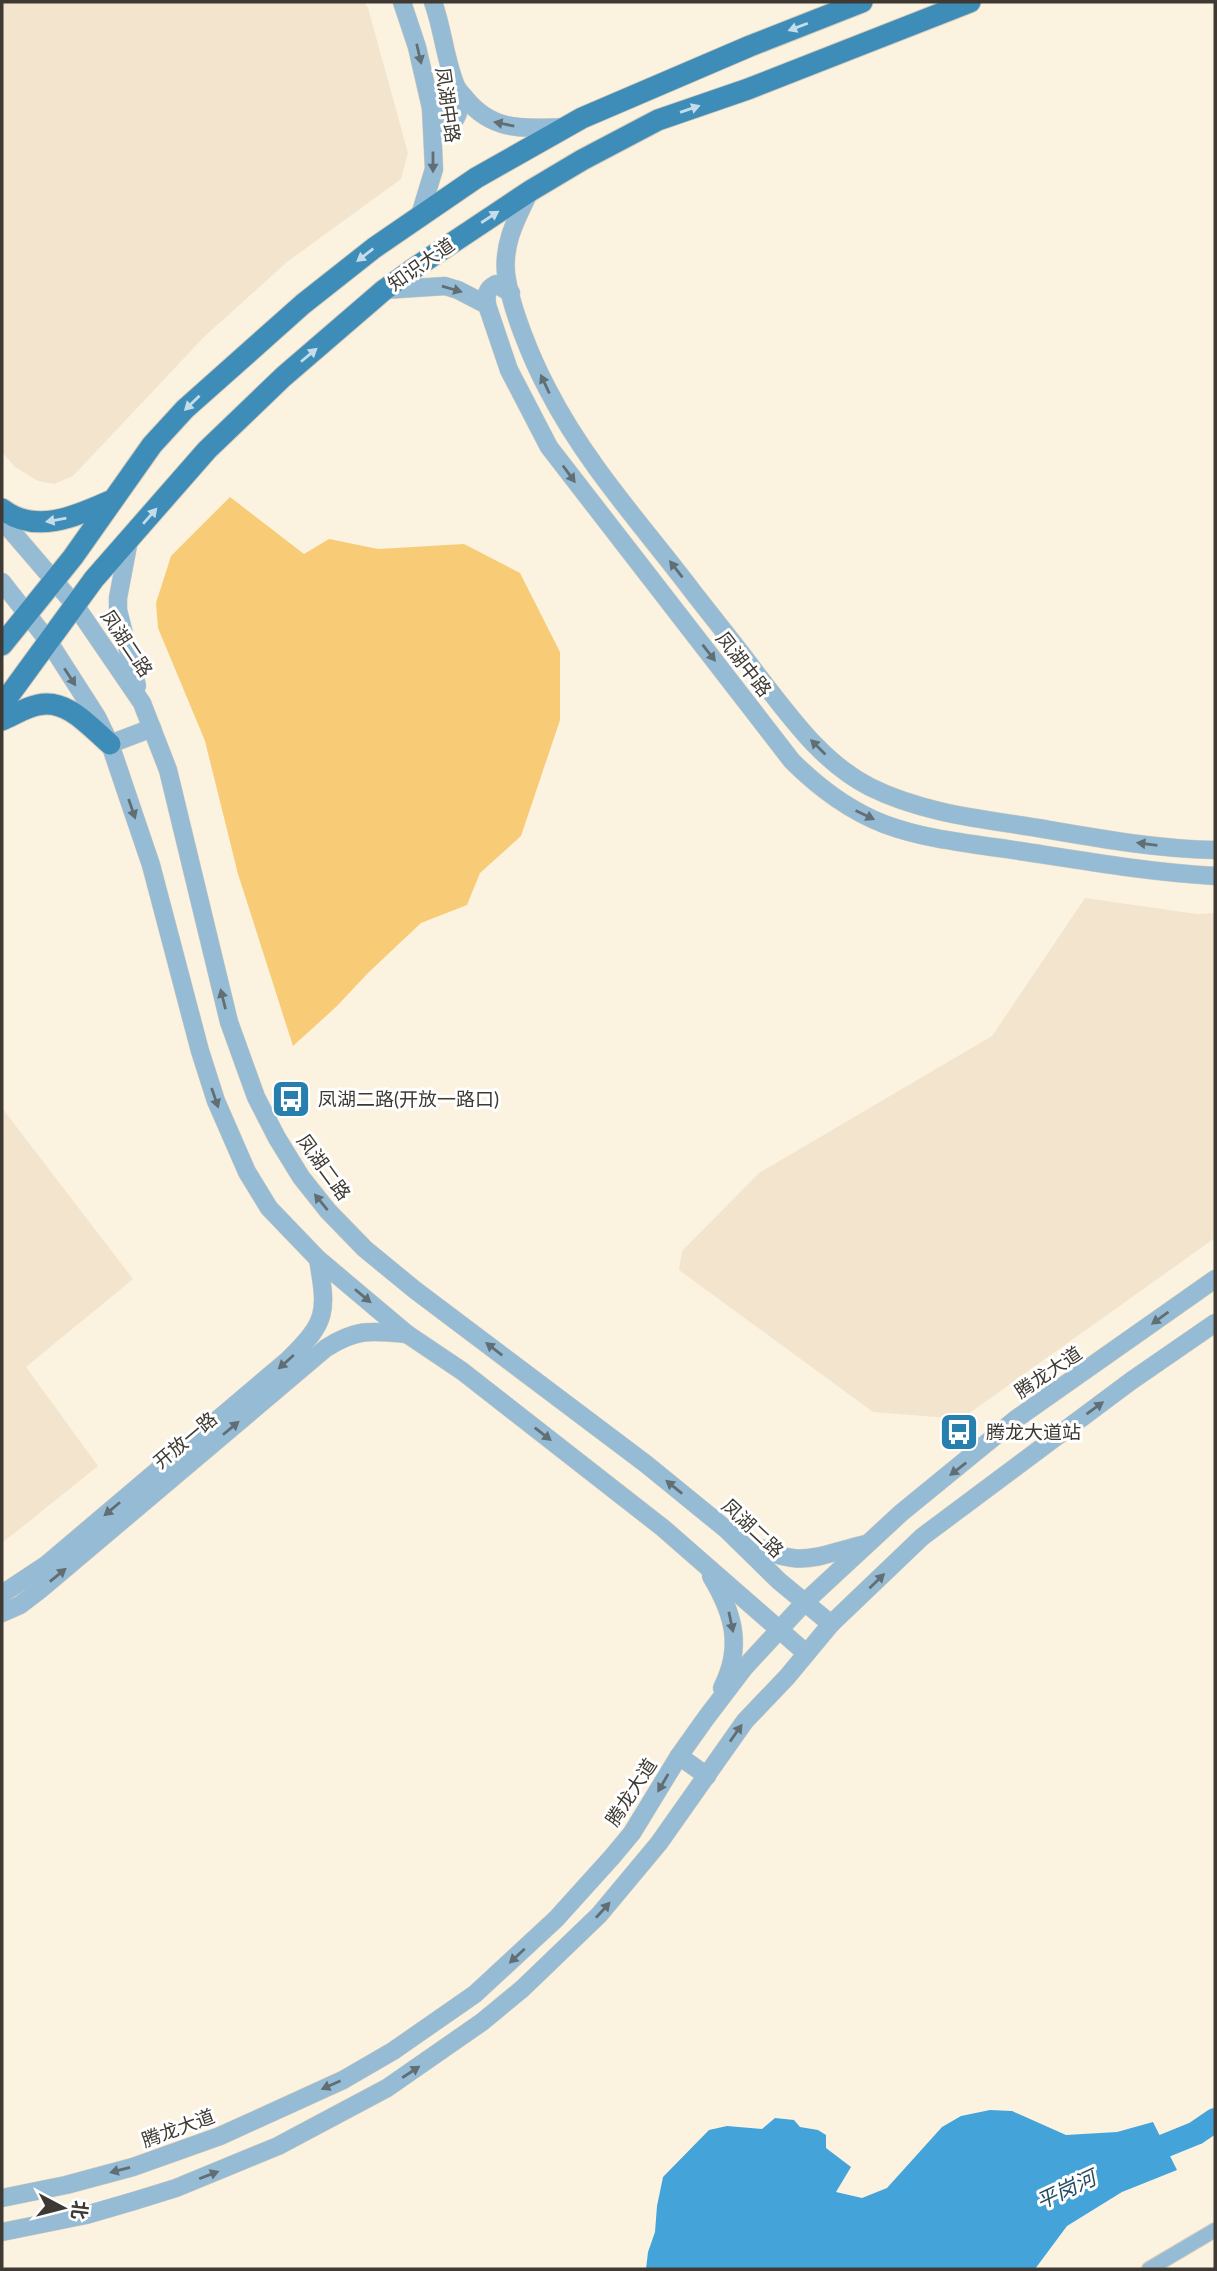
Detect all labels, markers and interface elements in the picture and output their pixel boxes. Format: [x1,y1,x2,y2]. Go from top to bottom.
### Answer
one-way arrow [788,21,809,32]
one-way arrow [413,43,424,65]
street label: 凤湖中路 [432,66,465,144]
one-way arrow [679,103,700,114]
one-way arrow [493,119,515,130]
one-way arrow [427,152,439,174]
one-way arrow [481,210,499,224]
street label: 知识大道 [383,232,458,295]
one-way arrow [356,247,373,262]
one-way arrow [441,285,462,295]
one-way arrow [300,347,318,362]
one-way arrow [539,374,551,394]
one-way arrow [184,394,201,410]
one-way arrow [562,465,576,483]
one-way arrow [142,508,157,525]
one-way arrow [45,515,67,526]
one-way arrow [669,561,684,578]
street label: 凤湖二路 [97,605,158,681]
street label: 凤湖中路 [712,627,777,701]
one-way arrow [701,644,715,662]
one-way arrow [64,667,77,687]
one-way arrow [809,739,826,756]
one-way arrow [127,798,138,819]
one-way arrow [855,809,875,821]
one-way arrow [1136,839,1158,850]
one-way arrow [217,988,228,1010]
bus stop icon: 凤湖二路(开放一路口) [270,1078,312,1120]
one-way arrow [210,1087,221,1108]
place label: 凤湖二路(开放一路口) [318,1087,499,1110]
street label: 凤湖二路 [293,1129,356,1204]
one-way arrow [314,1193,329,1210]
one-way arrow [354,1288,371,1303]
one-way arrow [1151,1311,1169,1325]
one-way arrow [485,1341,503,1356]
street label: 腾龙大道 [1010,1341,1086,1402]
one-way arrow [277,1354,295,1370]
one-way arrow [1086,1401,1104,1415]
street label: 开放一路 [148,1406,221,1473]
bus stop icon: 腾龙大道站 [938,1411,980,1453]
place label: 腾龙大道站 [986,1420,1081,1443]
one-way arrow [223,1421,240,1436]
one-way arrow [534,1427,552,1442]
one-way arrow [949,1461,967,1476]
one-way arrow [666,1480,684,1495]
street label: 凤湖二路 [718,1493,789,1562]
one-way arrow [104,1501,121,1516]
one-way arrow [50,1568,67,1583]
one-way arrow [868,1574,885,1590]
one-way arrow [726,1611,737,1633]
one-way arrow [729,1724,743,1742]
street label: 腾龙大道 [600,1754,661,1830]
one-way arrow [657,1774,670,1793]
one-way arrow [595,1901,611,1919]
one-way arrow [508,1948,526,1964]
one-way arrow [402,2066,421,2079]
one-way arrow [320,2080,341,2091]
street label: 腾龙大道 [138,2104,217,2151]
water label: 平岗河 [1032,2162,1103,2213]
one-way arrow [109,2165,131,2176]
one-way arrow [198,2169,219,2180]
north arrow [28,2173,98,2243]
text: 北 [68,2199,93,2221]

